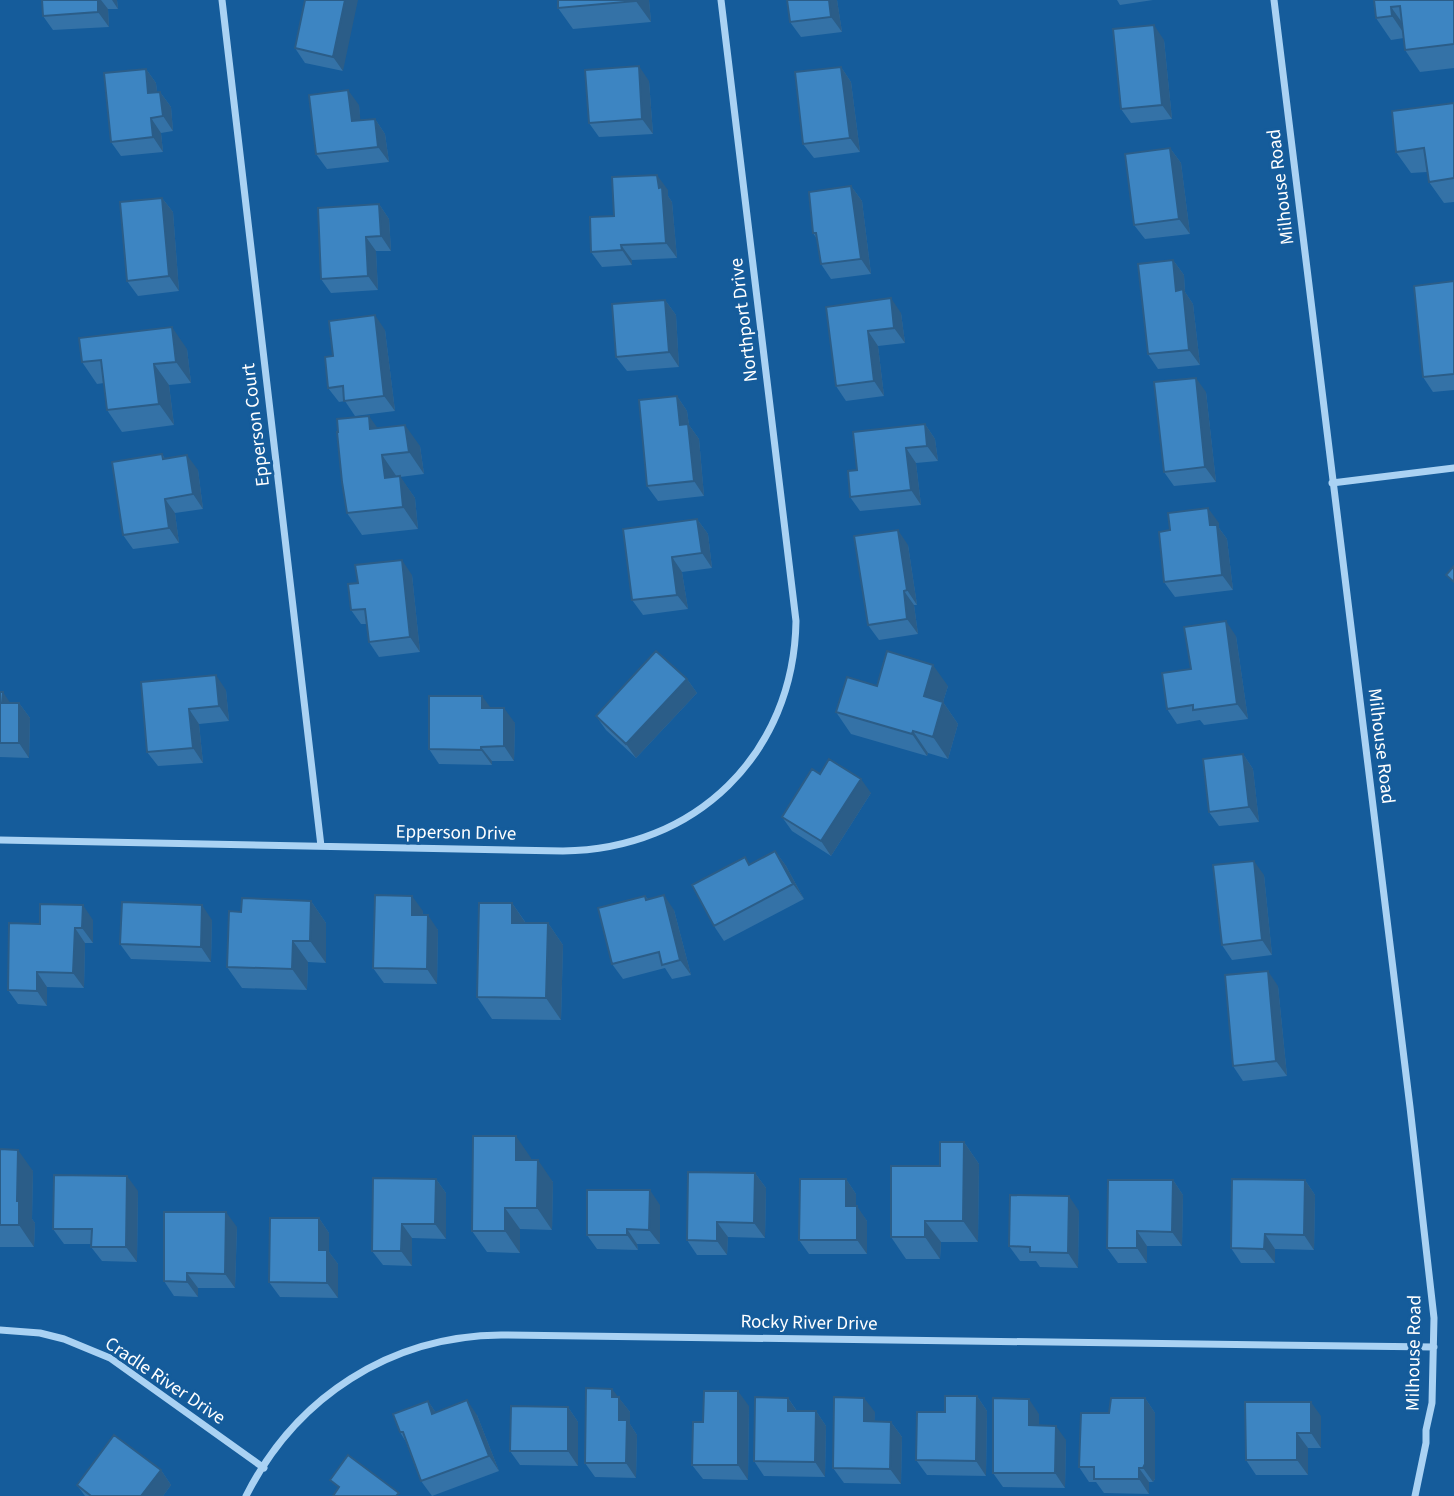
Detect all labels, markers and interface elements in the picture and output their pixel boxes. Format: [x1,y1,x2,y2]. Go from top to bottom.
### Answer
street label: Milhouse Road [1261,128,1301,246]
street label: Northport Drive [723,256,765,384]
street label: Epperson Court [235,361,277,488]
street label: Milhouse Road [1361,687,1401,805]
street label: Epperson Drive [395,818,517,848]
street label: Milhouse Road [1399,1295,1429,1411]
street label: Rocky River Drive [740,1308,878,1338]
street label: Cradle River Drive [99,1331,231,1431]

